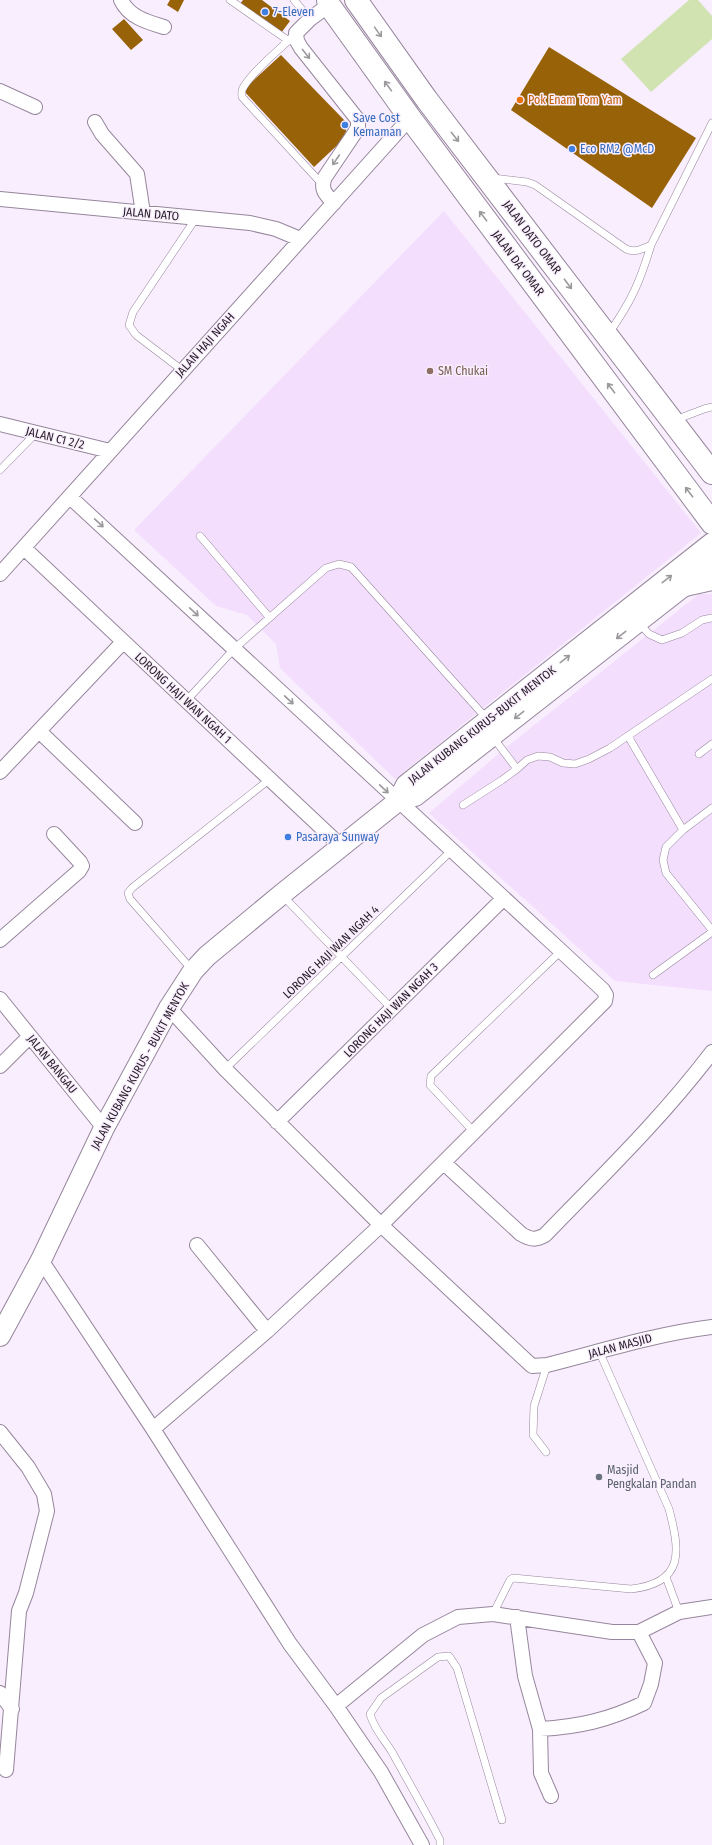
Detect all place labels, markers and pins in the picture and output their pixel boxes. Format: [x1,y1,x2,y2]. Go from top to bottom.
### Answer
place label: 7-Eleven [273,5,314,19]
marker: 7-Eleven [260,7,270,17]
place label: Pok Enam Tom Yam [528,93,622,107]
marker: Pok Enam Tom Yam [515,95,525,105]
place label: Save Cost Kemaman [353,111,402,139]
marker: Save Cost Kemaman [340,120,350,130]
place label: Eco RM2 @McD [580,142,654,156]
marker: Eco RM2 @McD [567,144,577,154]
place label: SM Chukai [438,364,488,378]
marker: SM Chukai [425,366,435,376]
place label: Pasaraya Sunway [296,830,380,844]
marker: Pasaraya Sunway [283,832,293,842]
place label: Masjid Pengkalan Pandan [607,1463,697,1491]
marker: Masjid Pengkalan Pandan [594,1472,604,1482]

